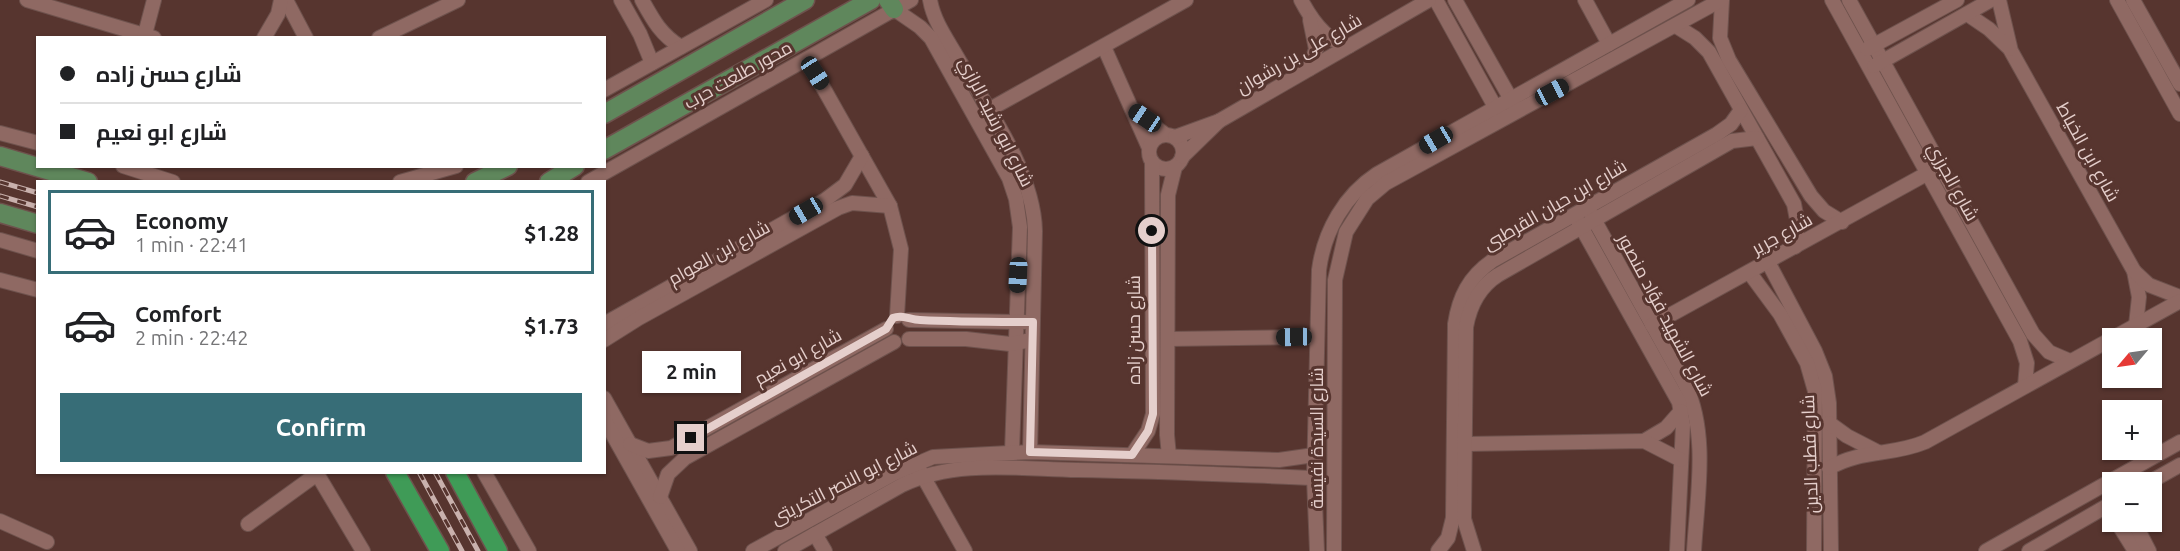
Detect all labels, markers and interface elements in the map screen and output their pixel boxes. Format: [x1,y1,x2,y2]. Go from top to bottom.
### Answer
street label: شارع على بن رشوان [1232,9,1366,100]
street label: محور طلعت حرب [680,36,796,114]
car [798,53,832,93]
street label: شارع ابو رشيد الرازي [951,53,1038,192]
text: شارع حسن زاده [96,61,242,86]
car [1532,76,1572,108]
street label: شارع ابن الخياط [2051,98,2124,206]
car [1125,100,1165,136]
text: شارع ابو نعيم [96,119,227,144]
car [1416,123,1456,157]
street label: شارع الجرزي [1920,139,1983,226]
street label: شارع ابن حيان القرطبى [1479,155,1631,256]
car [786,194,826,228]
icon: car [63,205,117,259]
text: Economy [135,208,228,233]
street label: شارع جرير [1747,208,1817,261]
street label: شارع ابن العوام [664,216,774,291]
route start [1138,217,1165,244]
text: $1.28 [524,220,579,245]
street label: شارع الشهيد فؤاد منصور [1611,229,1717,401]
text: 1 min · 22:41 [135,233,249,256]
car [1008,257,1028,293]
street label: شارع حسن زاده [1123,275,1146,385]
icon: car [63,298,117,352]
text: Comfort [135,301,222,326]
text: $1.73 [524,313,579,338]
street label: شارع ابو نعيم [750,324,846,391]
text: 2 min · 22:42 [135,326,249,349]
car [1276,328,1312,346]
north arrow [2102,328,2162,388]
map controls [2102,328,2162,532]
callout: 2 min [642,351,740,393]
text: 2 min [666,360,717,383]
street label: شارع السيدة نفيسة [1306,367,1329,509]
button: Confirm [60,393,582,462]
street label: شارع قطب الدين [1797,394,1824,514]
button: + [2102,400,2162,460]
route end [677,424,704,451]
street label: شارع ابو النصر التكريتى [767,437,921,530]
button: − [2102,472,2162,532]

